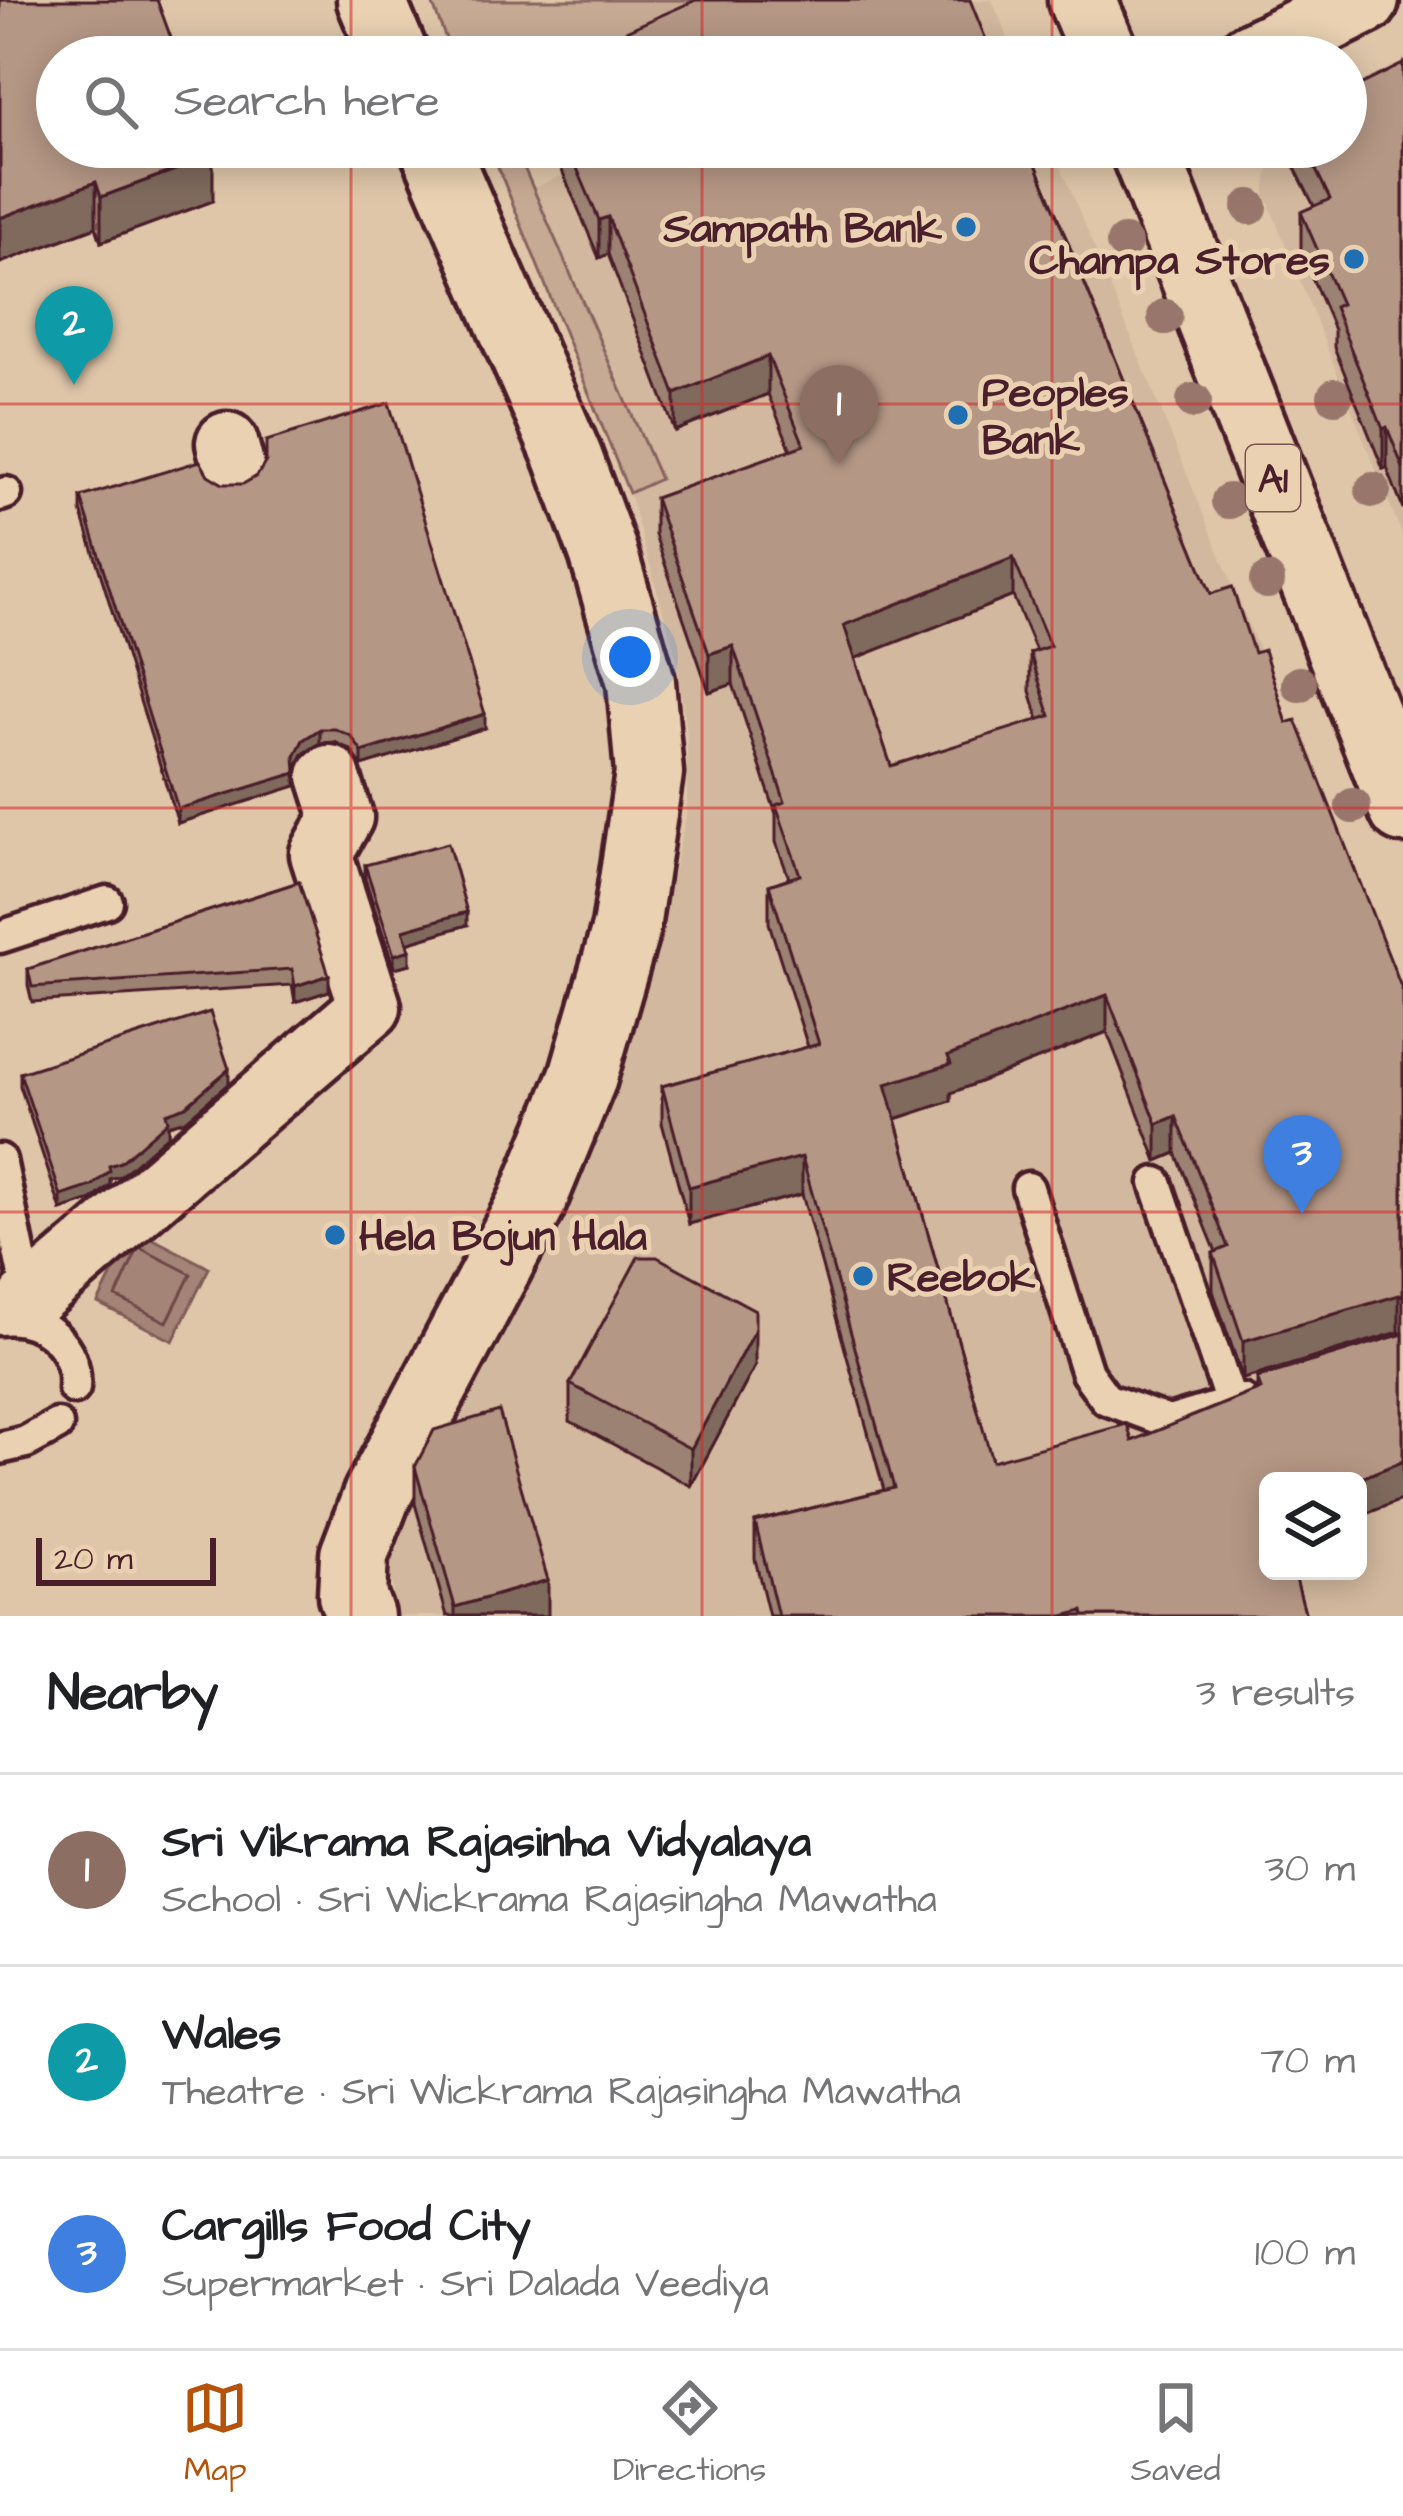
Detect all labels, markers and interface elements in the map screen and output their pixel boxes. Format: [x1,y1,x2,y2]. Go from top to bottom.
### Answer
search box [36,36,1367,168]
icon: search [78,69,144,135]
text: Search here [174,71,440,133]
place label: Sampath Bank [663,201,942,259]
marker: Sampath Bank [953,214,979,240]
place label: Champa Stores [1029,233,1330,291]
marker: Champa Stores [1341,246,1367,272]
pin: 2 [35,286,113,385]
pin: 1 [800,365,878,464]
place label: Peoples Bank [982,365,1129,471]
marker: Peoples Bank [945,402,971,428]
road number: A1 [1246,445,1300,511]
your location [600,627,660,687]
pin: 3 [1263,1115,1341,1214]
place label: Hela Bojun Hala [359,1209,647,1267]
marker: Hela Bojun Hala [322,1222,348,1248]
place label: Reebok [887,1250,1036,1308]
marker: Reebok [850,1263,876,1289]
map controls [1259,1472,1367,1580]
button: layers [1259,1472,1367,1580]
scale bar [36,1532,216,1585]
text: 20 m [54,1536,133,1582]
text: Nearby [48,1659,218,1730]
text: 3 results [1196,1667,1355,1721]
text: Sri Vikrama Rajasinha Vidyalaya [162,1812,811,1874]
text: 1 [85,1843,90,1897]
text: 30 m [1265,1843,1355,1897]
text: School · Sri Wickrama Rajasingha Mawatha [162,1874,937,1928]
text: Wales [162,2004,281,2066]
text: 2 [76,2035,98,2089]
text: 70 m [1260,2035,1355,2089]
text: Theatre · Sri Wickrama Rajasingha Mawatha [162,2066,961,2120]
text: Cargills Food City [162,2196,531,2258]
text: 3 [77,2227,97,2281]
text: 100 m [1255,2227,1355,2281]
text: Supermarket · Sri Dalada Veediya [162,2258,769,2312]
tab: Map [182,2375,248,2493]
tab: Directions [613,2375,766,2493]
tab: Saved [1131,2375,1221,2493]

